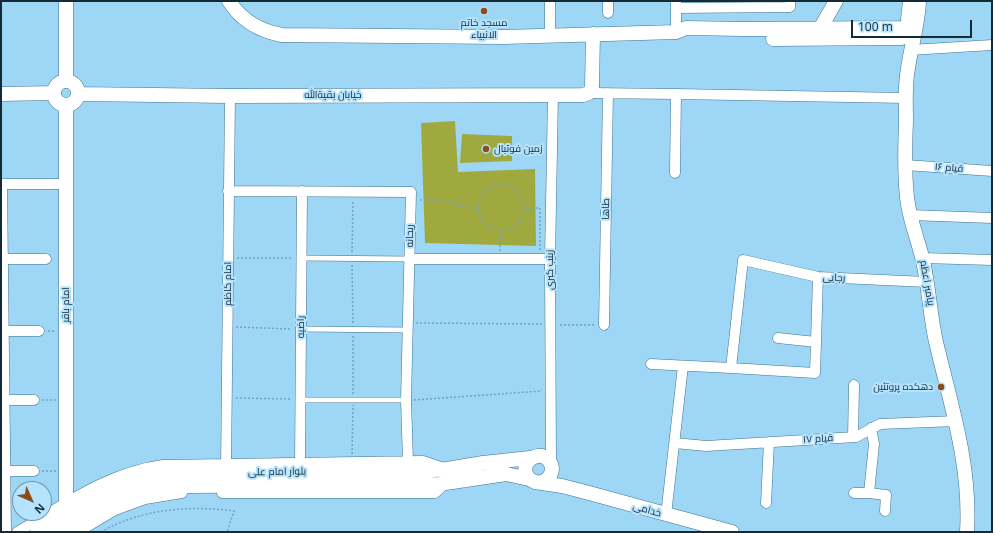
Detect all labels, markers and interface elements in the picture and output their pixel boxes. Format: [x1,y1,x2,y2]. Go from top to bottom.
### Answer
marker: مسجد خاتم الانبیاء [479,6,489,16]
scale bar [853,12,974,38]
place label: مسجد خاتم الانبیاء [461,17,507,40]
text: 100 m [858,18,893,35]
street label: خیابان بقیةالله [304,89,362,101]
place label: زمین فوتبال [494,143,543,155]
marker: زمین فوتبال [481,144,491,154]
street label: قیام ۱۶ [934,161,964,175]
street label: طاها [600,198,612,220]
street label: ریحانه [404,225,416,247]
street label: زینب کبری [544,250,556,290]
street label: پیامبر اعظم [917,259,937,307]
street label: امام کاظم [222,262,234,306]
street label: رجایی [822,271,846,285]
street label: امام باقر [60,287,72,323]
street label: راضیه [295,316,307,338]
place label: دهکده پروتئین [873,381,933,393]
marker: دهکده پروتئین [936,382,946,392]
street label: قیام ۱۷ [803,432,833,446]
street label: بلوار امام علی [248,465,306,479]
north arrow [12,481,52,521]
street label: خدامی [631,500,663,520]
text: N [32,501,49,518]

